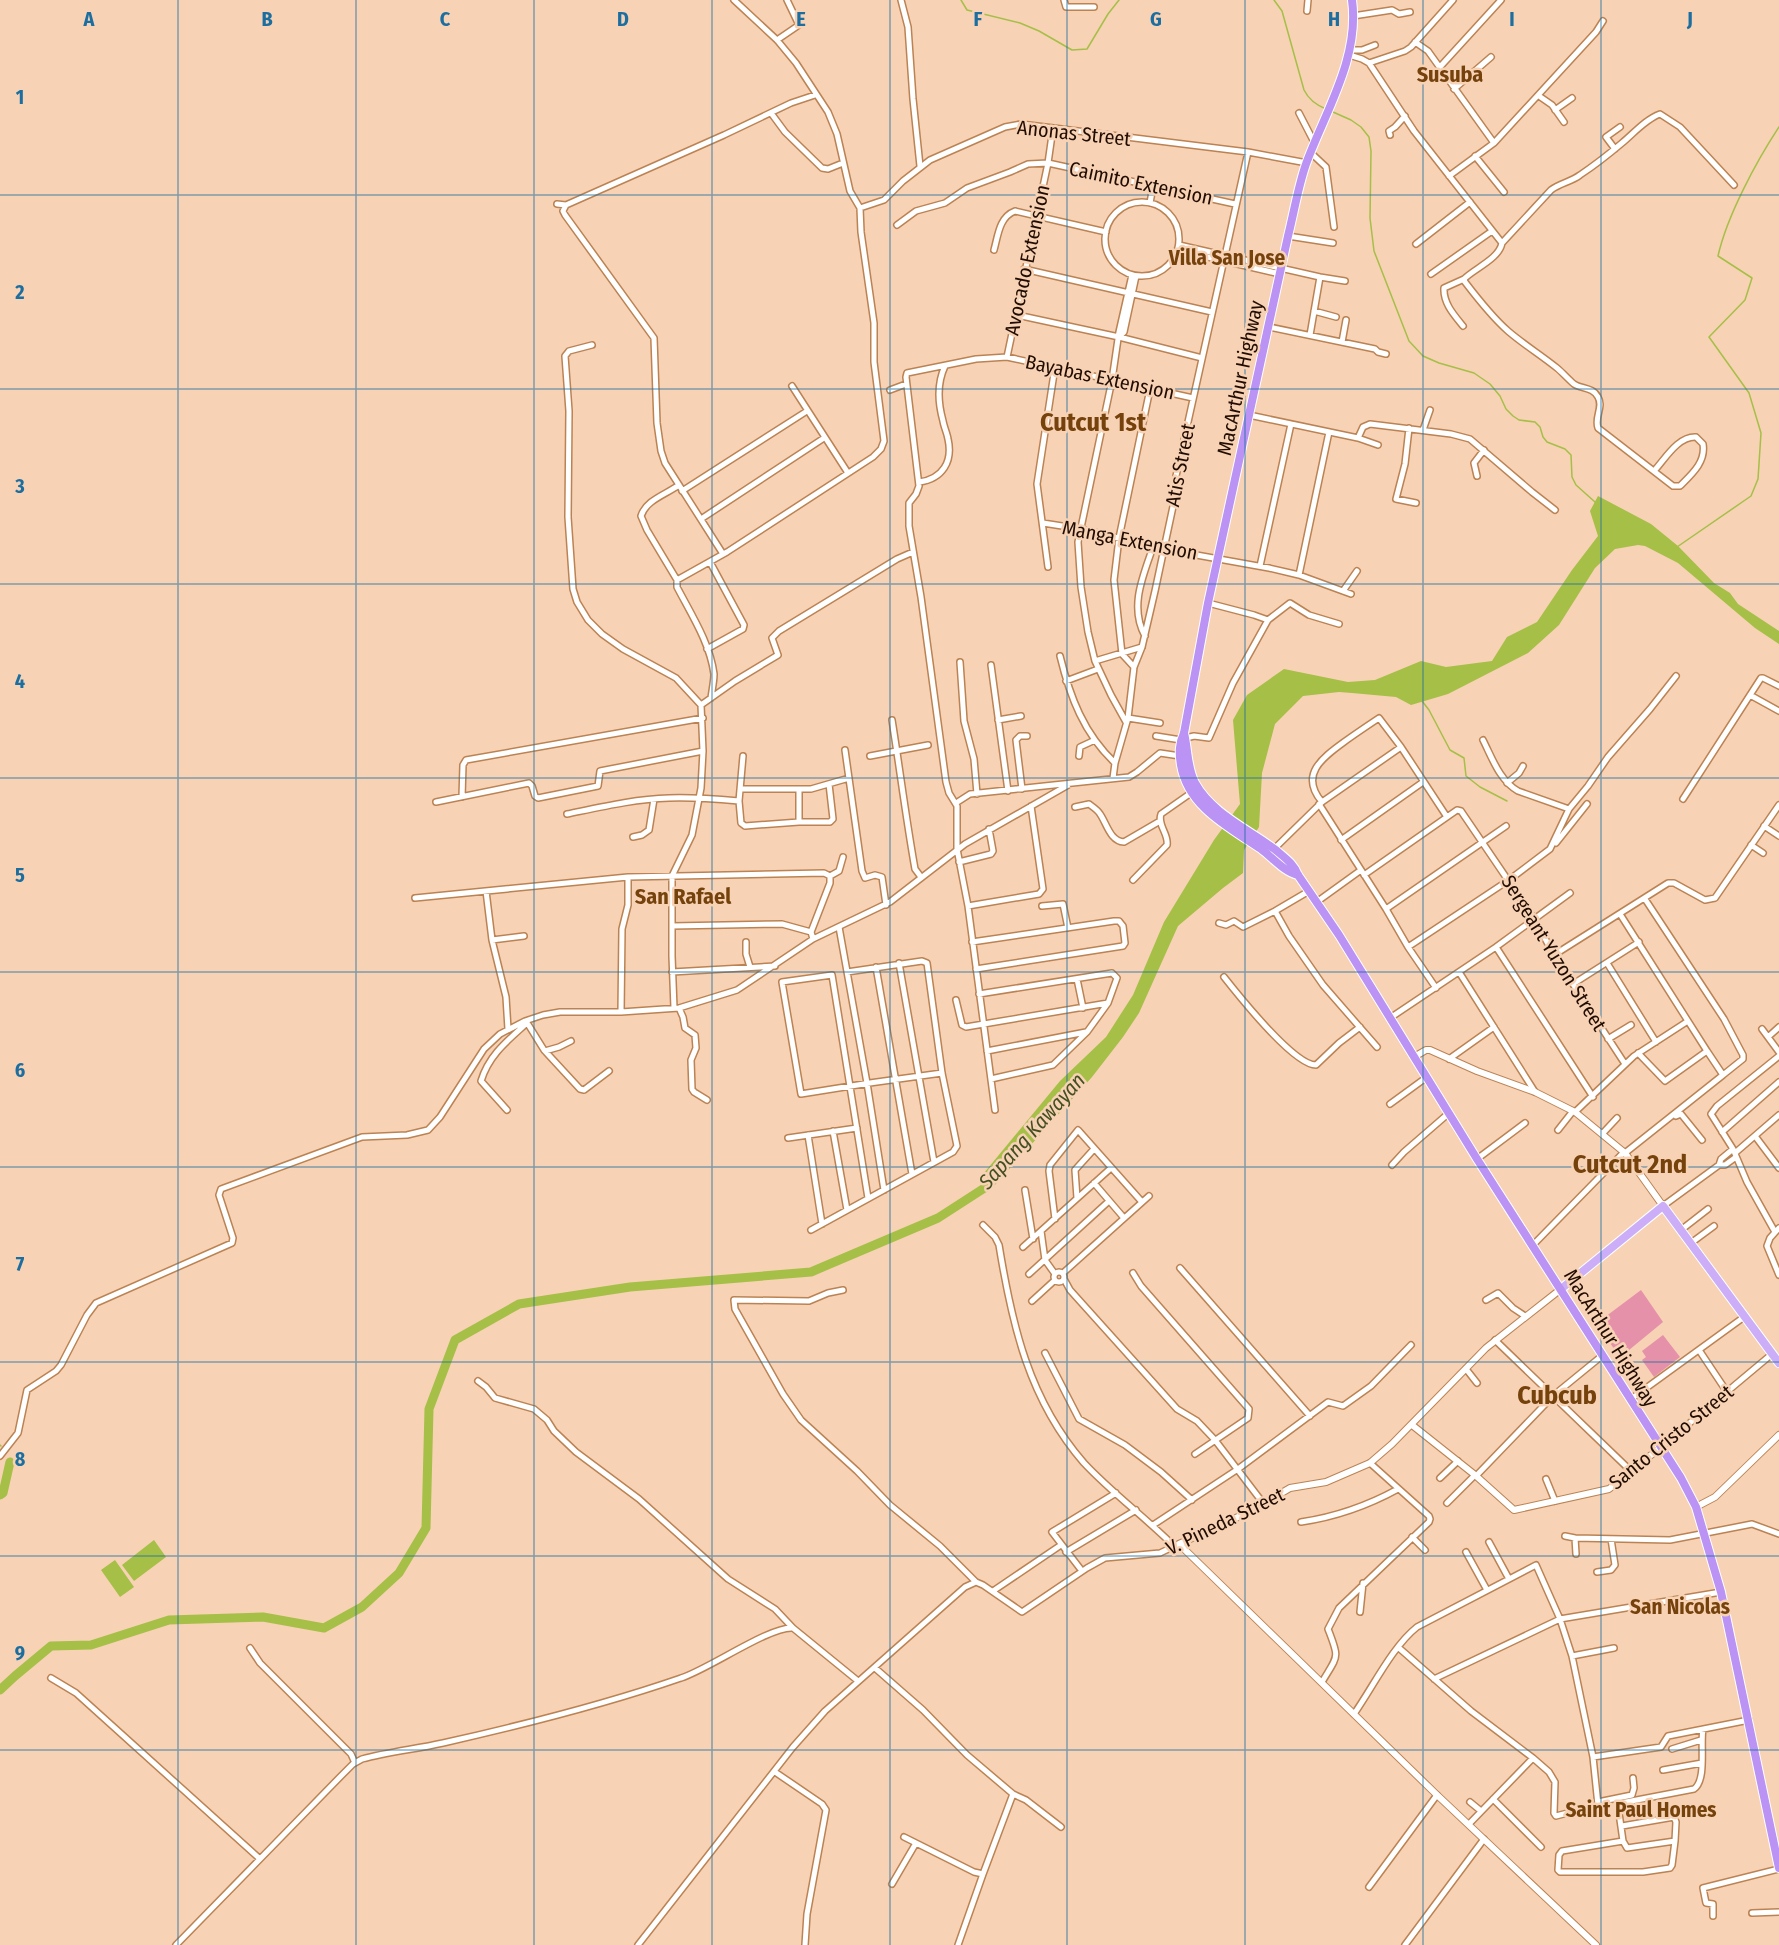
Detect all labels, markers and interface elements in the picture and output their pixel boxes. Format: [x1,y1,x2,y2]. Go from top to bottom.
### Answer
text: A [83,7,96,31]
text: B [261,7,273,31]
text: C [440,7,451,31]
text: D [617,7,629,31]
text: E [796,7,806,31]
text: F [974,7,983,31]
text: G [1150,7,1162,31]
text: H [1328,7,1340,31]
text: I [1509,7,1515,31]
text: J [1686,7,1693,31]
district label: Susuba [1417,61,1483,88]
text: 1 [16,85,24,109]
street label: Anonas Street [1016,115,1132,151]
street label: Caimito Extension [1067,156,1215,210]
street label: Avocado Extension [999,182,1055,338]
district label: Villa San Jose [1168,245,1286,271]
text: 2 [14,280,25,304]
street label: MacArthur Highway [1212,298,1268,458]
street label: Bayabas Extension [1023,349,1177,405]
district label: Cutcut 1st [1040,407,1147,438]
street label: Atis Street [1160,421,1200,509]
text: 3 [14,474,25,498]
street label: Manga Extension [1060,515,1200,565]
text: 4 [15,669,25,693]
text: 5 [15,863,25,887]
street label: Sergeant Yuzon Street [1496,871,1612,1036]
district label: San Rafael [635,883,732,910]
text: 6 [15,1058,25,1082]
water label: Sapang Kawayan [972,1068,1091,1195]
district label: Cutcut 2nd [1573,1149,1687,1180]
text: 7 [16,1252,25,1276]
street label: MacArthur Highway [1559,1265,1663,1411]
street label: Santo Cristo Street [1604,1379,1738,1494]
district label: Cubcub [1517,1380,1597,1411]
text: 8 [15,1447,26,1471]
street label: V. Pineda Street [1162,1482,1288,1560]
district label: San Nicolas [1630,1594,1730,1620]
text: 9 [15,1641,25,1665]
district label: Saint Paul Homes [1565,1797,1717,1823]

